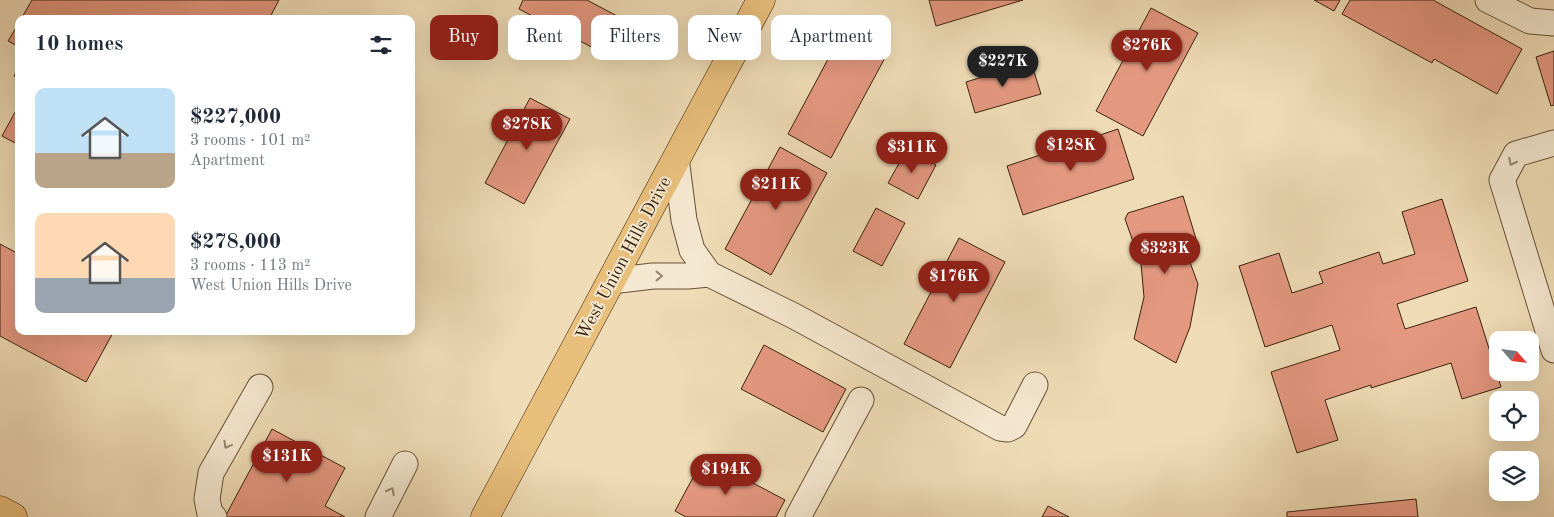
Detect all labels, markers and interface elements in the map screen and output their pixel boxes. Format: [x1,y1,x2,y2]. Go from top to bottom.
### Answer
chip: Buy [430,15,498,60]
chip: Rent [508,15,581,60]
chip: Filters [591,15,678,60]
chip: New [688,15,761,60]
chip: Apartment [771,15,891,60]
pin: $276K [1112,30,1182,72]
icon: filters [367,31,395,59]
text: 10 homes [35,34,123,55]
text: $276K [1122,38,1172,54]
pin: $227K [968,46,1038,88]
text: $227K [978,54,1028,70]
text: $227,000 [190,107,281,128]
icon: home [75,108,135,168]
pin: $278K [492,108,562,151]
text: $278K [502,117,552,133]
pin: $128K [1036,130,1106,172]
pin: $311K [877,132,947,174]
text: 3 rooms · 101 m² [190,133,310,149]
text: $128K [1046,138,1096,154]
text: $311K [887,140,937,156]
text: Apartment [190,153,265,169]
one-way arrow [1508,157,1518,166]
pin: $211K [741,168,811,211]
street label: West Union Hills Drive [573,174,675,343]
text: $211K [751,177,801,193]
text: $278,000 [190,232,281,253]
pin: $323K [1130,232,1200,275]
icon: home [75,233,135,293]
text: $323K [1140,241,1190,257]
text: 3 rooms · 113 m² [190,258,310,274]
pin: $176K [919,260,989,303]
text: $176K [929,269,979,285]
one-way arrow [656,271,664,281]
text: West Union Hills Drive [190,278,352,294]
north arrow [1489,331,1539,381]
map controls [1489,331,1539,501]
button: locate [1489,391,1539,441]
one-way arrow [223,440,233,449]
pin: $131K [252,440,322,483]
text: $131K [262,449,312,465]
button: layers [1489,451,1539,501]
pin: $194K [691,454,761,496]
text: $194K [701,462,751,478]
one-way arrow [385,487,395,496]

